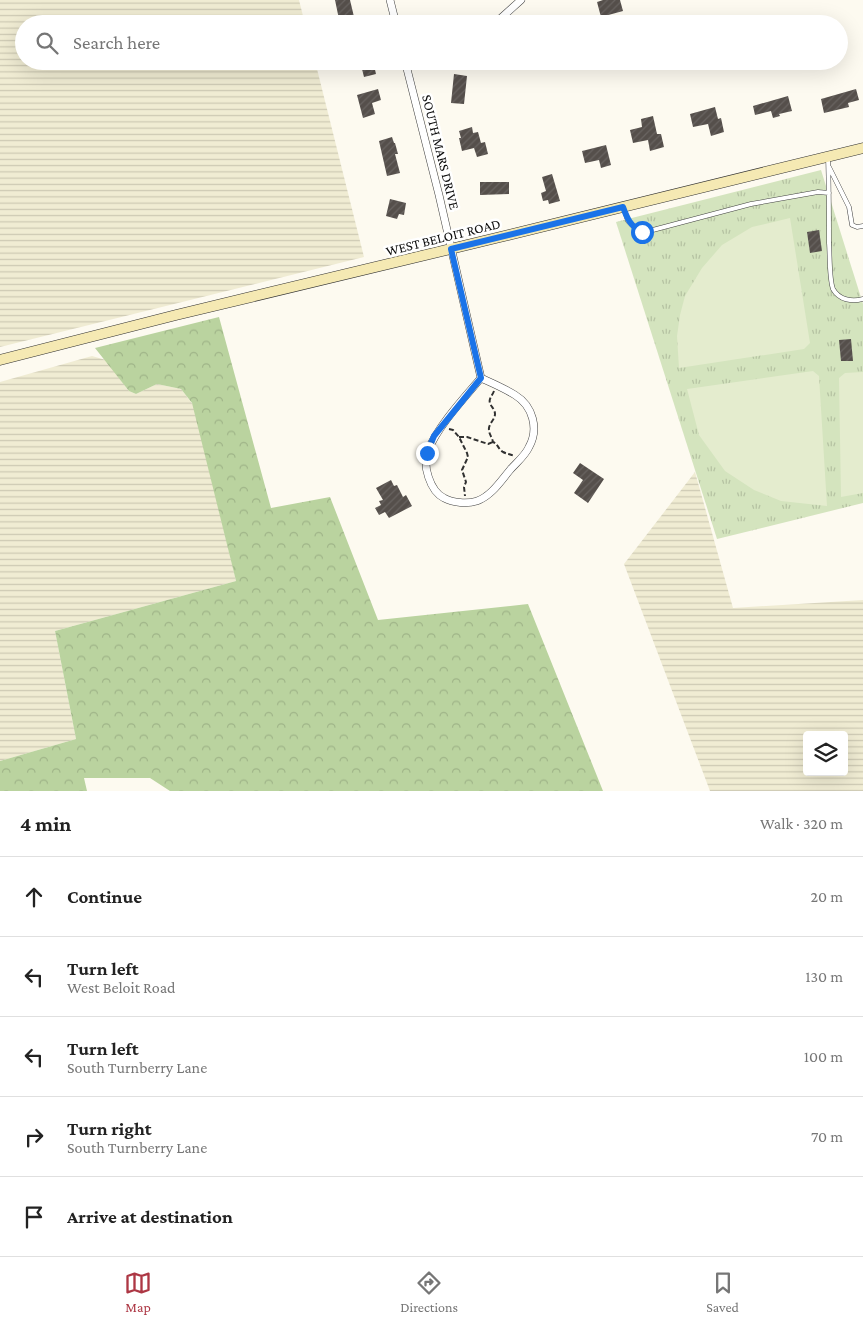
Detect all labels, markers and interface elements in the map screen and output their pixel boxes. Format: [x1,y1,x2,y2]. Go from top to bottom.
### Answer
search box [15,15,848,70]
icon: search [33,29,61,57]
text: Search here [73,32,160,53]
street label: SOUTH MARS DRIVE [419,93,463,211]
street label: WEST BELOIT ROAD [384,215,502,259]
route start [631,221,654,244]
route end [416,442,439,465]
map controls [803,731,848,776]
button: layers [803,731,848,776]
text: 4 min [20,812,71,836]
text: Walk · 320 m [760,815,843,832]
icon: ahead [20,883,48,911]
text: Continue [67,886,142,907]
text: 20 m [810,888,843,905]
text: Turn left [67,958,139,979]
icon: left [20,963,48,991]
text: 130 m [805,968,843,985]
text: West Beloit Road [67,979,175,996]
text: Turn left [67,1038,139,1059]
icon: left [20,1043,48,1071]
text: 100 m [804,1048,843,1065]
text: South Turnberry Lane [67,1059,207,1076]
text: Turn right [67,1118,152,1139]
icon: right [20,1123,48,1151]
text: 70 m [811,1128,843,1145]
text: South Turnberry Lane [67,1139,207,1156]
icon: arrive [20,1203,48,1231]
text: Arrive at destination [67,1206,233,1227]
tab: Map [124,1269,152,1315]
tab: Directions [400,1269,458,1315]
tab: Saved [706,1269,739,1315]

